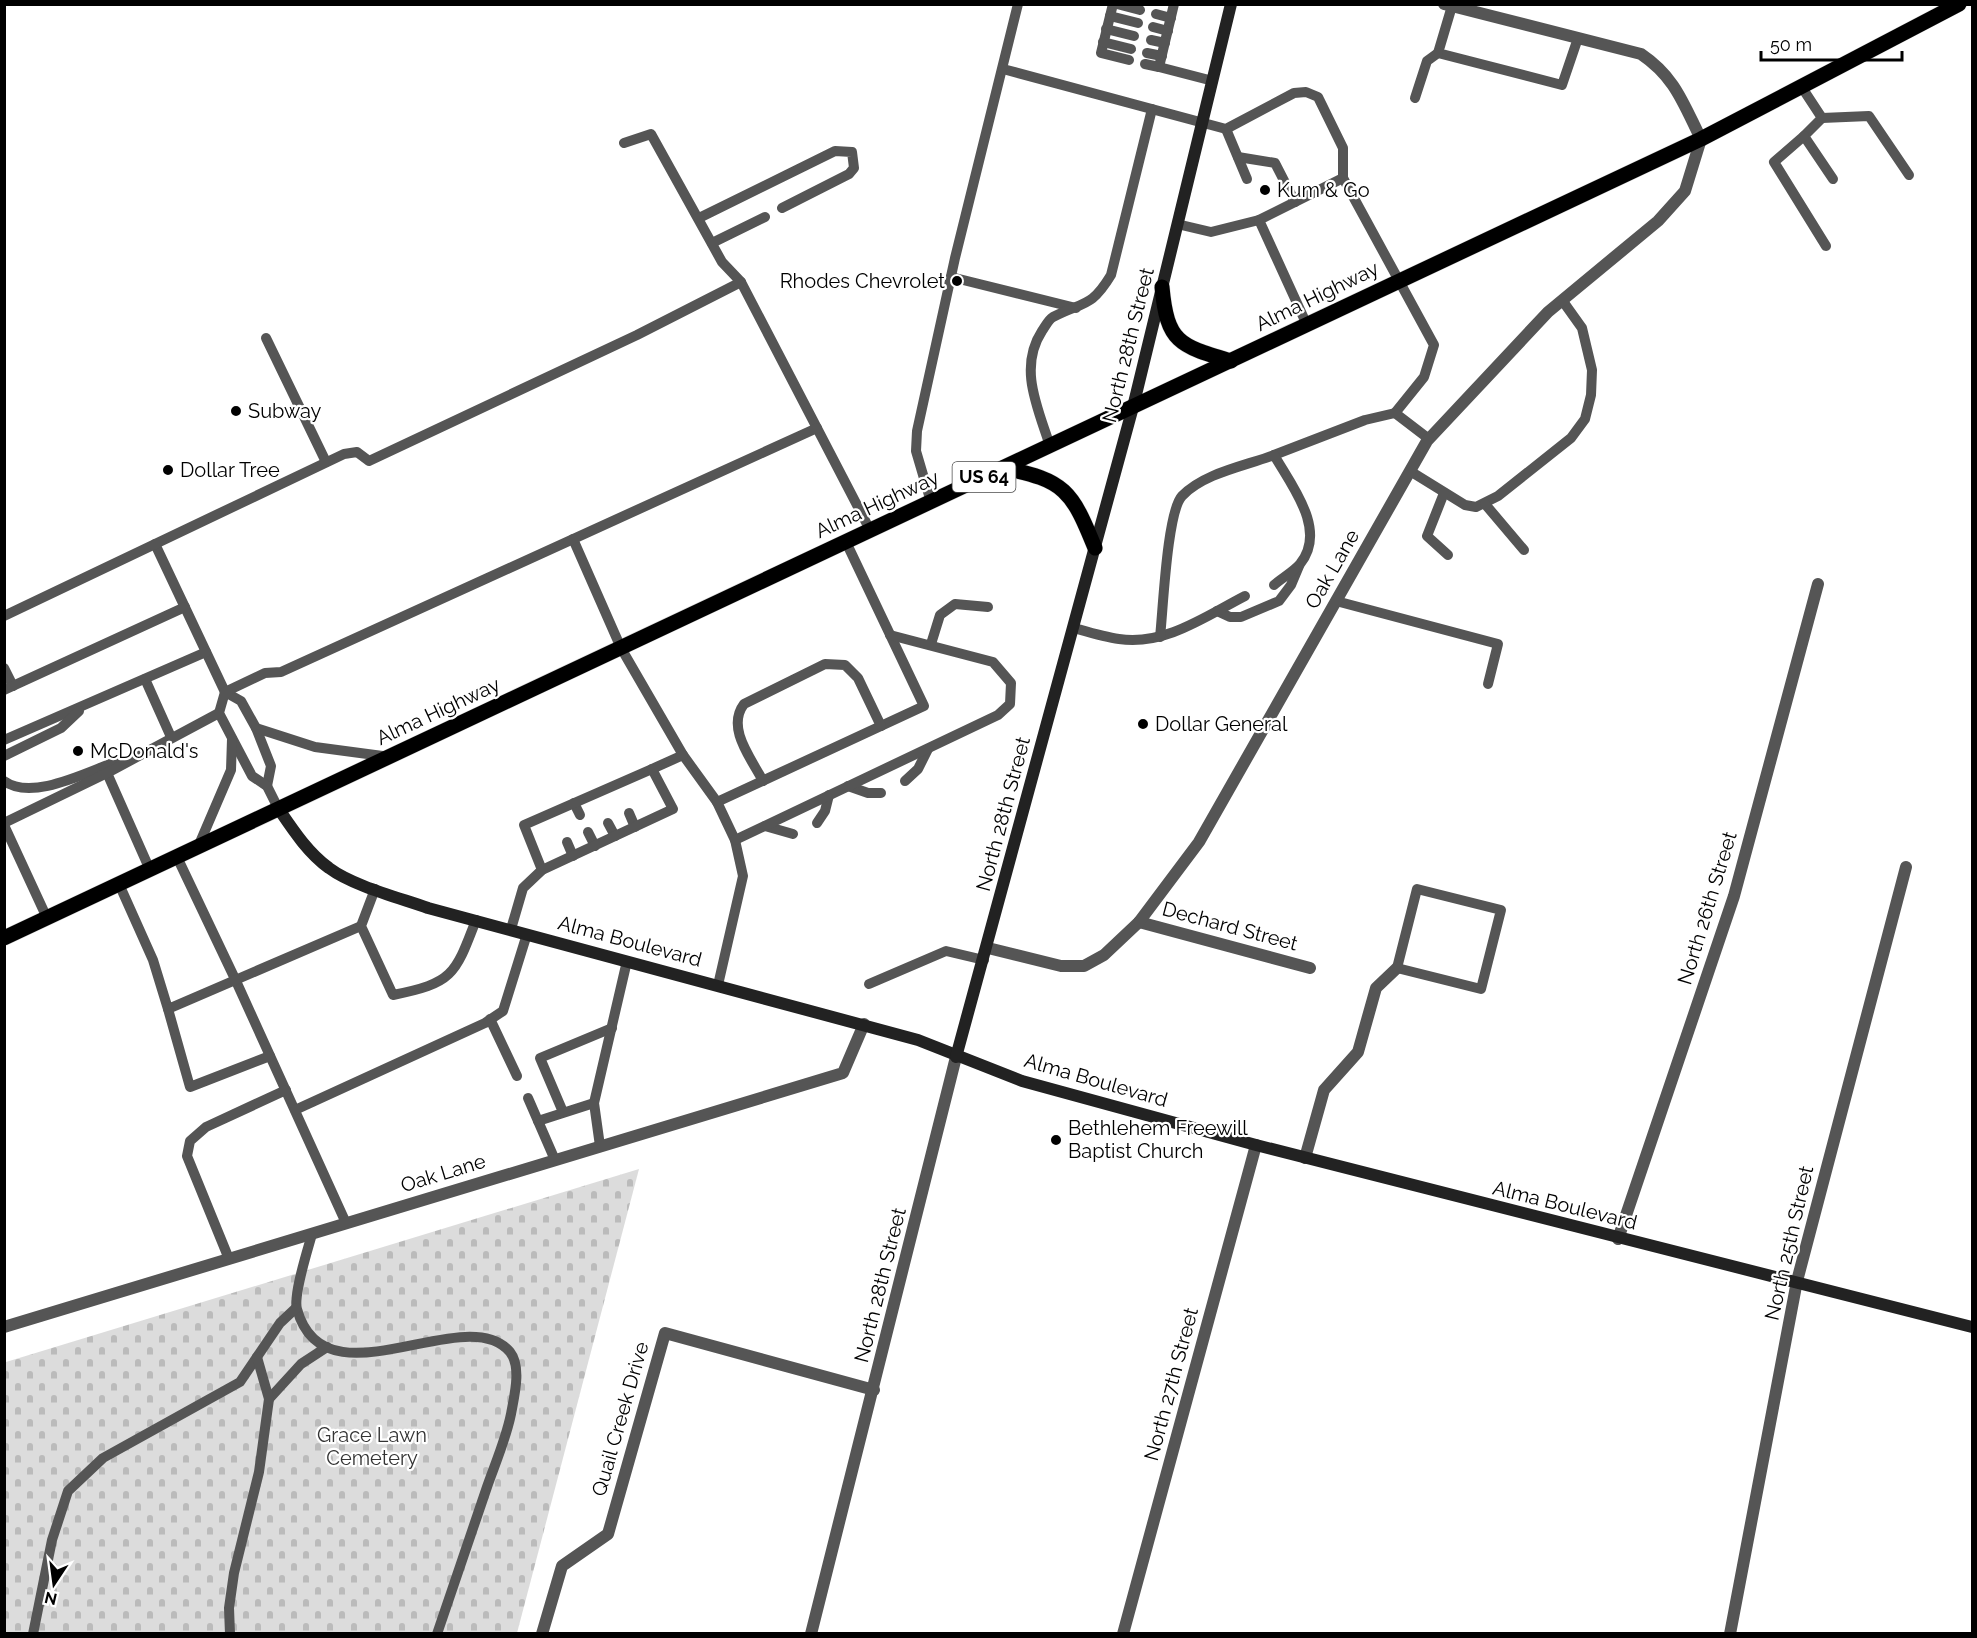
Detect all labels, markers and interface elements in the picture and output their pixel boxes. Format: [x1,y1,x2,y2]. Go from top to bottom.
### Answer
scale bar [1761,24,1902,62]
text: 50 m [1770,34,1812,55]
place label: Kum & Go [1277,178,1370,202]
marker: Kum & Go [1258,183,1272,197]
street label: Alma Highway [1252,256,1382,336]
street label: North 28th Street [1097,265,1159,425]
place label: Rhodes Chevrolet [780,269,945,293]
marker: Rhodes Chevrolet [950,274,964,288]
place label: Subway [248,399,322,423]
marker: Subway [229,404,243,418]
place label: Dollar Tree [180,458,280,482]
road number: US 64 [952,462,1016,492]
marker: Dollar Tree [161,463,175,477]
street label: Alma Highway [811,465,943,543]
street label: Oak Lane [1300,525,1364,613]
street label: Alma Highway [372,672,504,750]
place label: Dollar General [1155,712,1288,736]
marker: Dollar General [1136,717,1150,731]
street label: North 28th Street [971,734,1035,894]
place label: McDonald's [90,739,198,763]
marker: McDonald's [71,744,85,758]
street label: North 26th Street [1672,828,1742,988]
street label: Dechard Street [1160,896,1301,956]
street label: Alma Boulevard [555,910,705,972]
street label: Alma Boulevard [1022,1048,1170,1112]
place label: Bethlehem Freewill Baptist Church [1068,1116,1248,1163]
marker: Bethlehem Freewill Baptist Church [1049,1133,1063,1147]
street label: Oak Lane [398,1149,489,1197]
street label: North 25th Street [1760,1163,1819,1323]
street label: Alma Boulevard [1490,1175,1640,1235]
street label: North 28th Street [849,1205,911,1365]
street label: North 27th Street [1139,1304,1203,1463]
street label: Quail Creek Drive [587,1339,654,1499]
park label: Grace Lawn Cemetery [317,1423,427,1470]
north arrow [24,1554,84,1614]
text: N [43,1587,59,1609]

